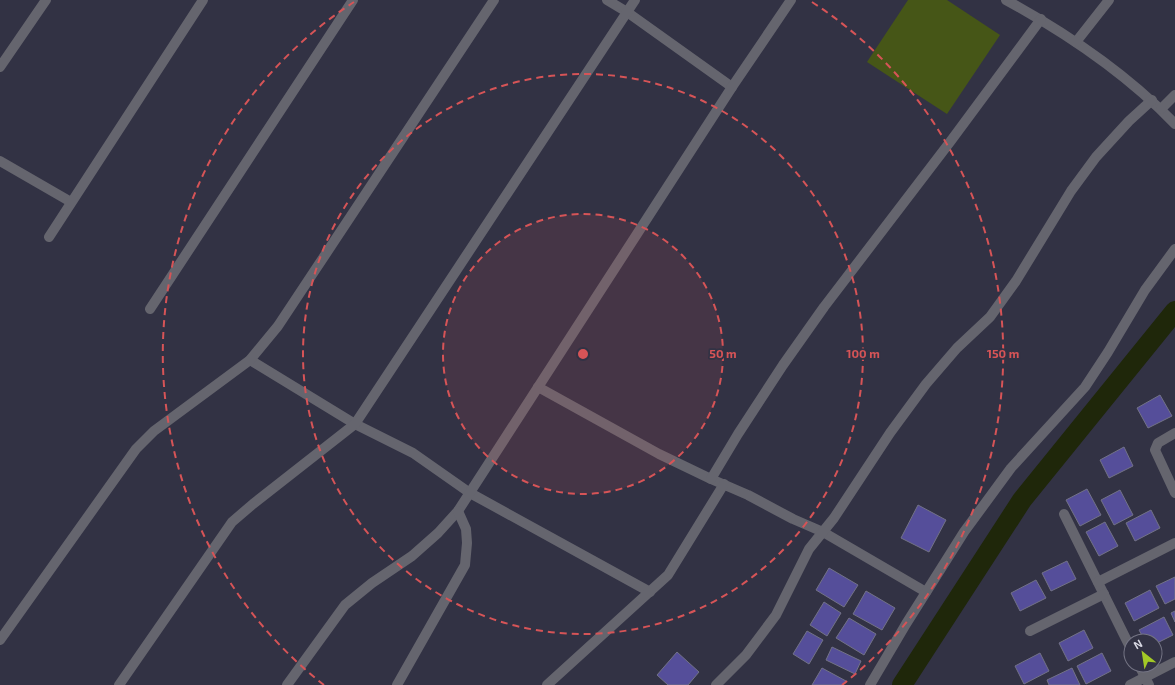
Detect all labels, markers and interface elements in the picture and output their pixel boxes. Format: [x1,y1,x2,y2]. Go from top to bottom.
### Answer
text: 50 m [709,346,737,360]
text: 100 m [846,346,880,360]
text: 150 m [987,346,1019,360]
centre of rings [576,347,590,361]
north arrow [1123,633,1163,673]
text: N [1131,636,1144,652]

